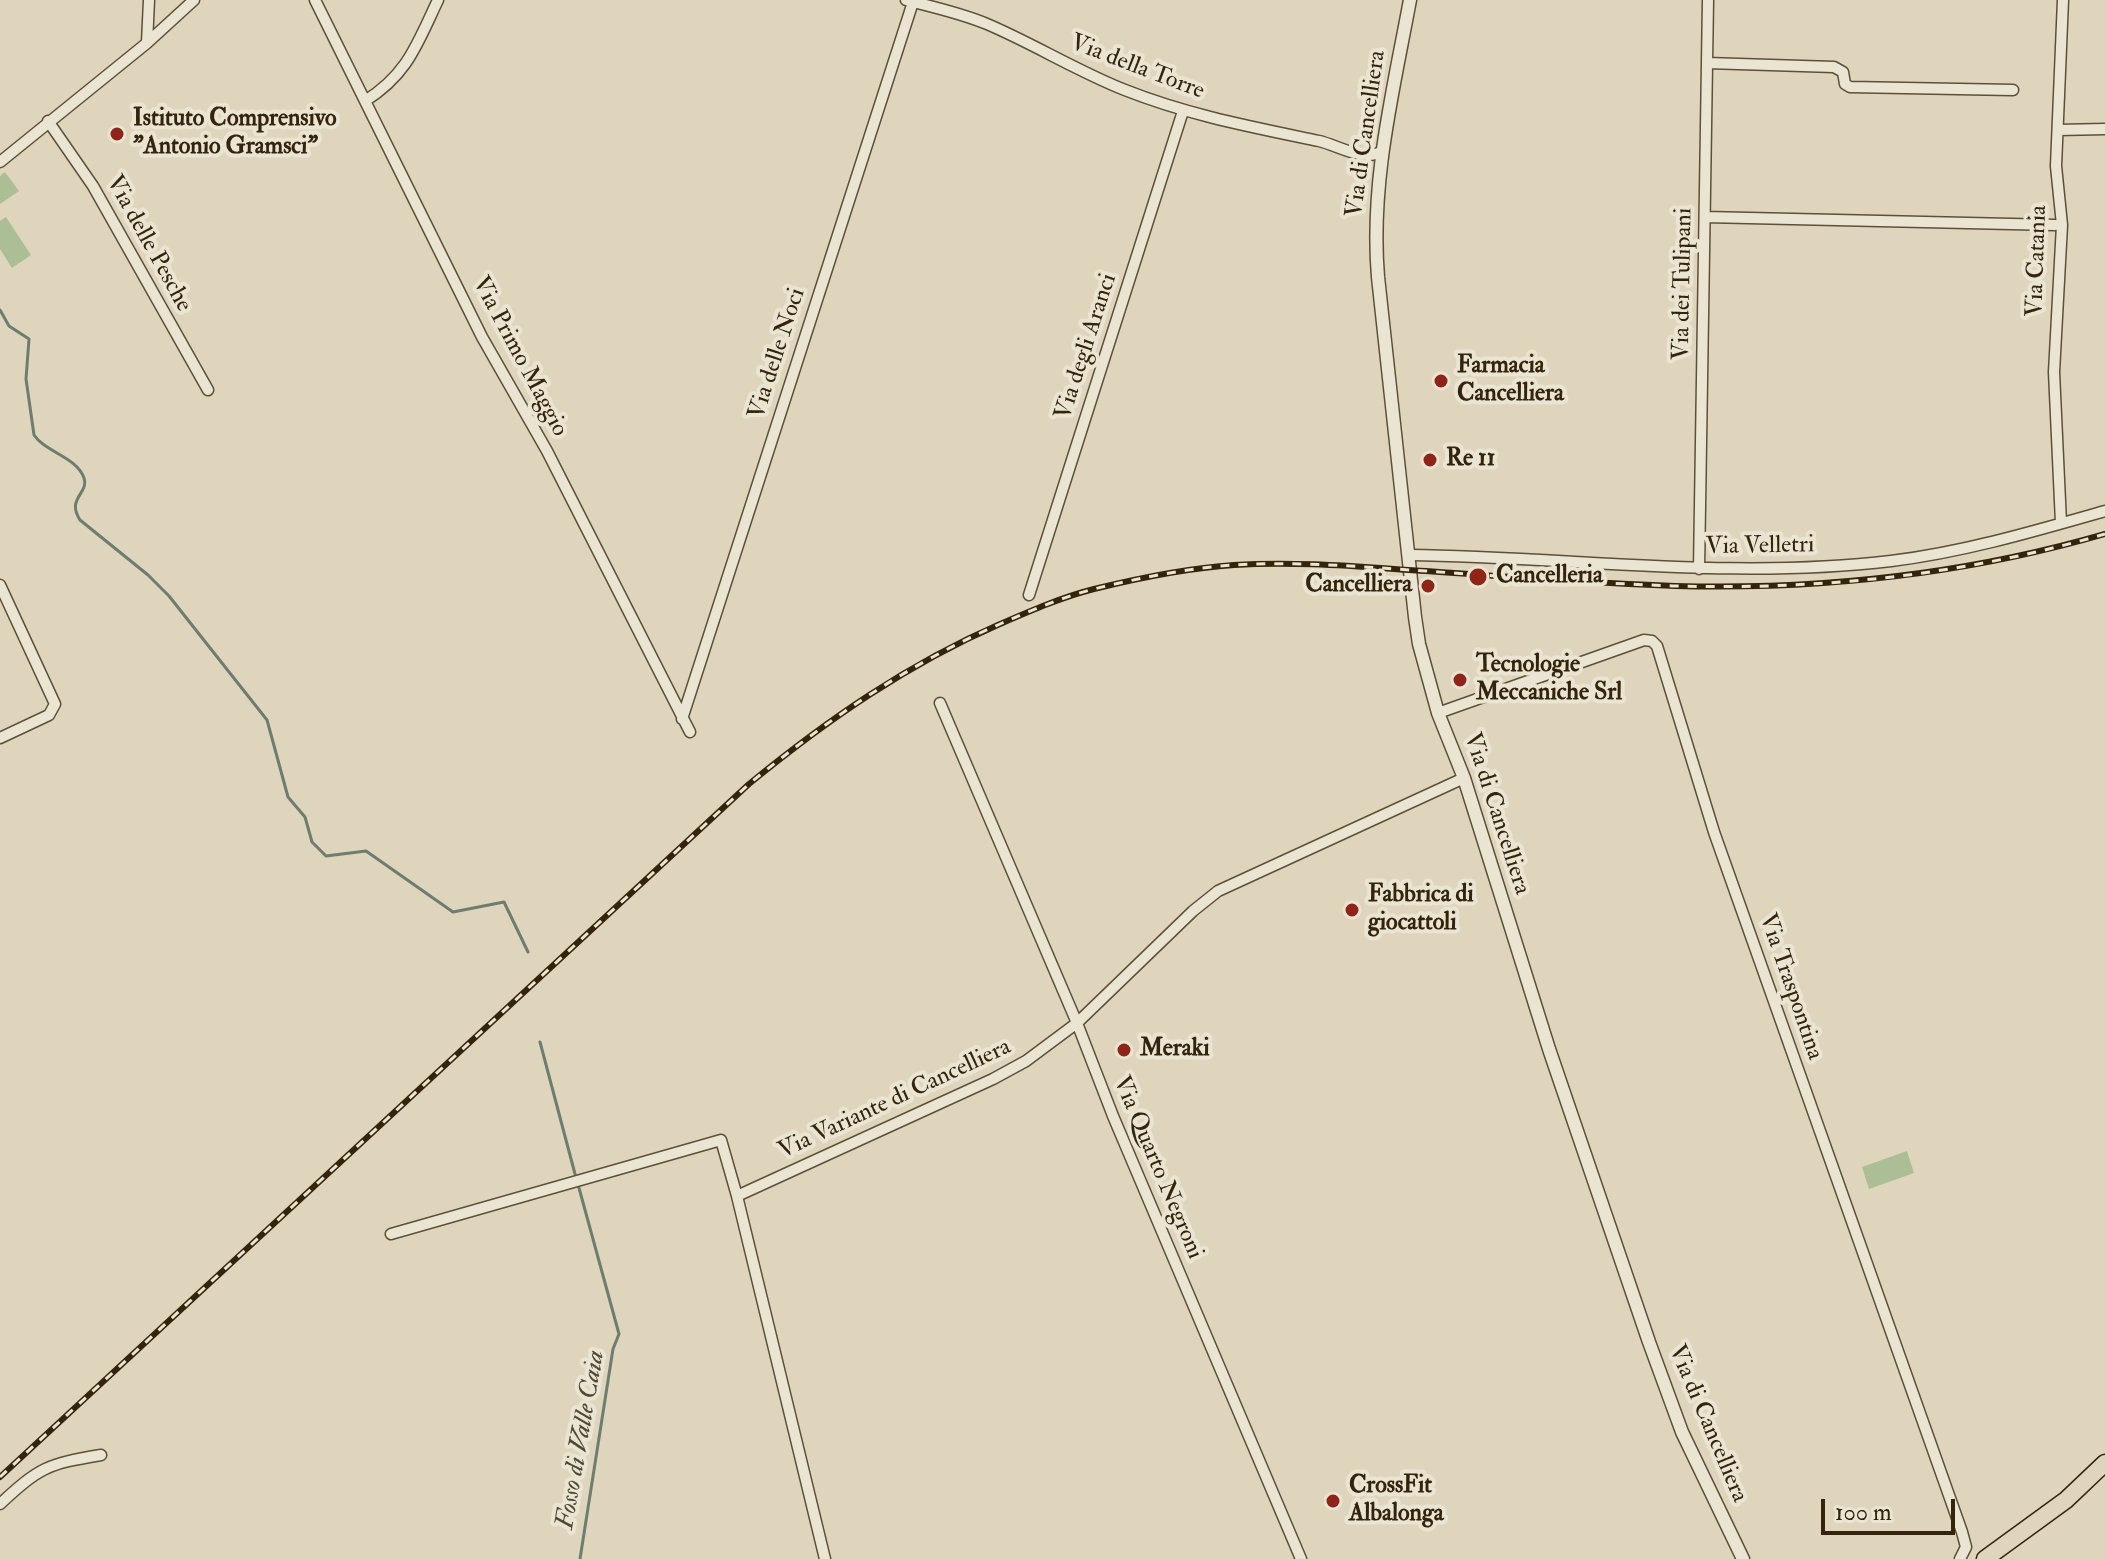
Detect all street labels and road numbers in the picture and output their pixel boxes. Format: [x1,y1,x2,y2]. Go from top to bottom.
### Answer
street label: Via della Torre [1066,29,1208,107]
street label: Via di Cancelliera [1341,49,1393,219]
street label: Via delle Pesche [99,171,197,317]
street label: Via Catania [2022,205,2054,317]
street label: Via dei Tulipani [1668,208,1700,360]
street label: Via degli Aranci [1050,270,1124,424]
street label: Via Primo Maggio [465,272,573,442]
street label: Via delle Noci [743,285,813,423]
street label: Via Velletri [1705,532,1815,562]
street label: Via di Cancelliera [1456,730,1536,898]
street label: Via Traspontina [1752,910,1828,1064]
street label: Via Variante di Cancelliera [774,1033,1016,1167]
street label: Via Quarto Negroni [1105,1072,1209,1264]
street label: Via di Cancelliera [1661,1341,1753,1507]

